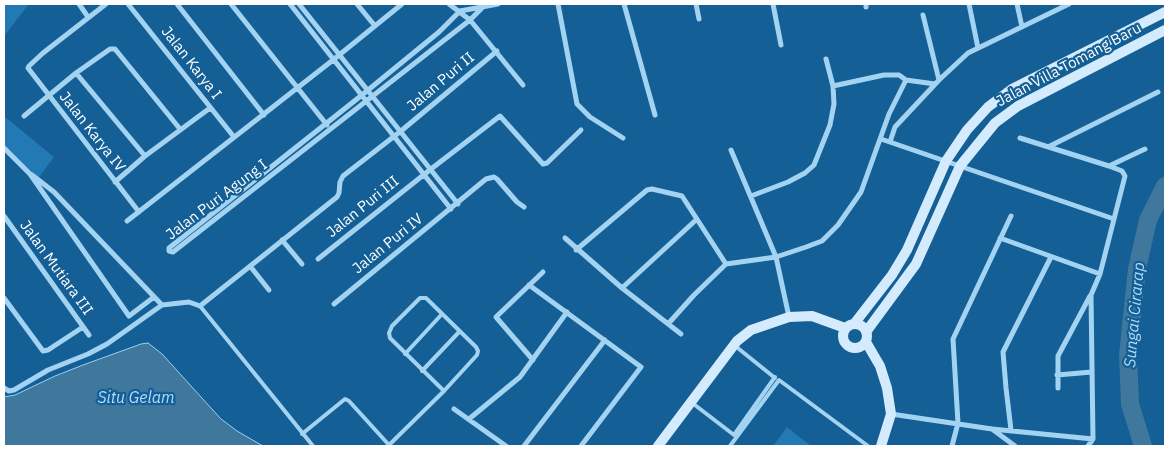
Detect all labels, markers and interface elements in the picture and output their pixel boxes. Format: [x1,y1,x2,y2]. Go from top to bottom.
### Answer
street label: Jalan Villa Tomang Baru [994,19,1144,111]
street label: Jalan Karya I [157,23,225,103]
street label: Jalan Puri II [404,49,478,115]
street label: Jalan Karya IV [55,88,129,176]
street label: Jalan Puri Agung I [163,156,271,244]
street label: Jalan Puri III [323,172,403,242]
street label: Jalan Puri IV [349,210,427,278]
street label: Jalan Mutiara III [16,217,96,319]
water label: Sungai Cirarap [1121,262,1149,368]
water label: Situ Gelam [97,388,175,408]

